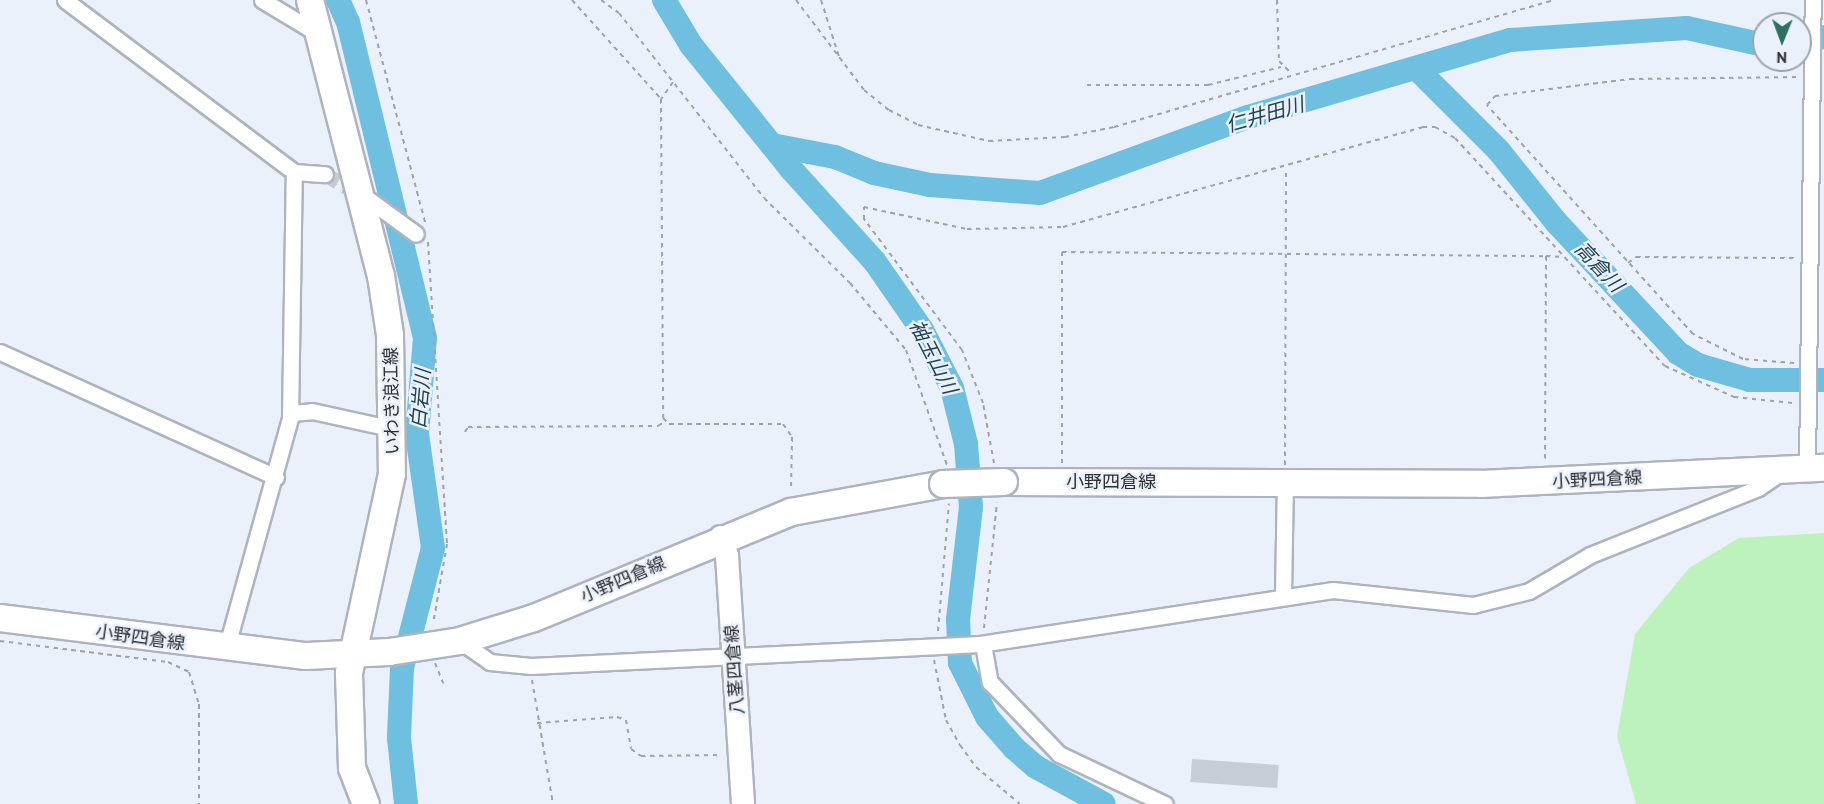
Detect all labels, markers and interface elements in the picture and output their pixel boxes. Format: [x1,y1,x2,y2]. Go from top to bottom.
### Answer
north arrow [1752,12,1812,72]
text: N [1776,48,1787,68]
water label: 仁井田川 [1223,92,1307,138]
water label: 高倉川 [1570,237,1628,297]
water label: 袖玉山川 [904,316,962,398]
street label: いわき浪江線 [380,347,404,455]
water label: 白岩川 [406,368,436,430]
street label: 小野四倉線 [1551,467,1643,493]
street label: 小野四倉線 [1066,471,1156,493]
street label: 小野四倉線 [577,552,669,608]
street label: 小野四倉線 [94,621,186,655]
street label: 八茎四倉線 [721,624,749,716]

